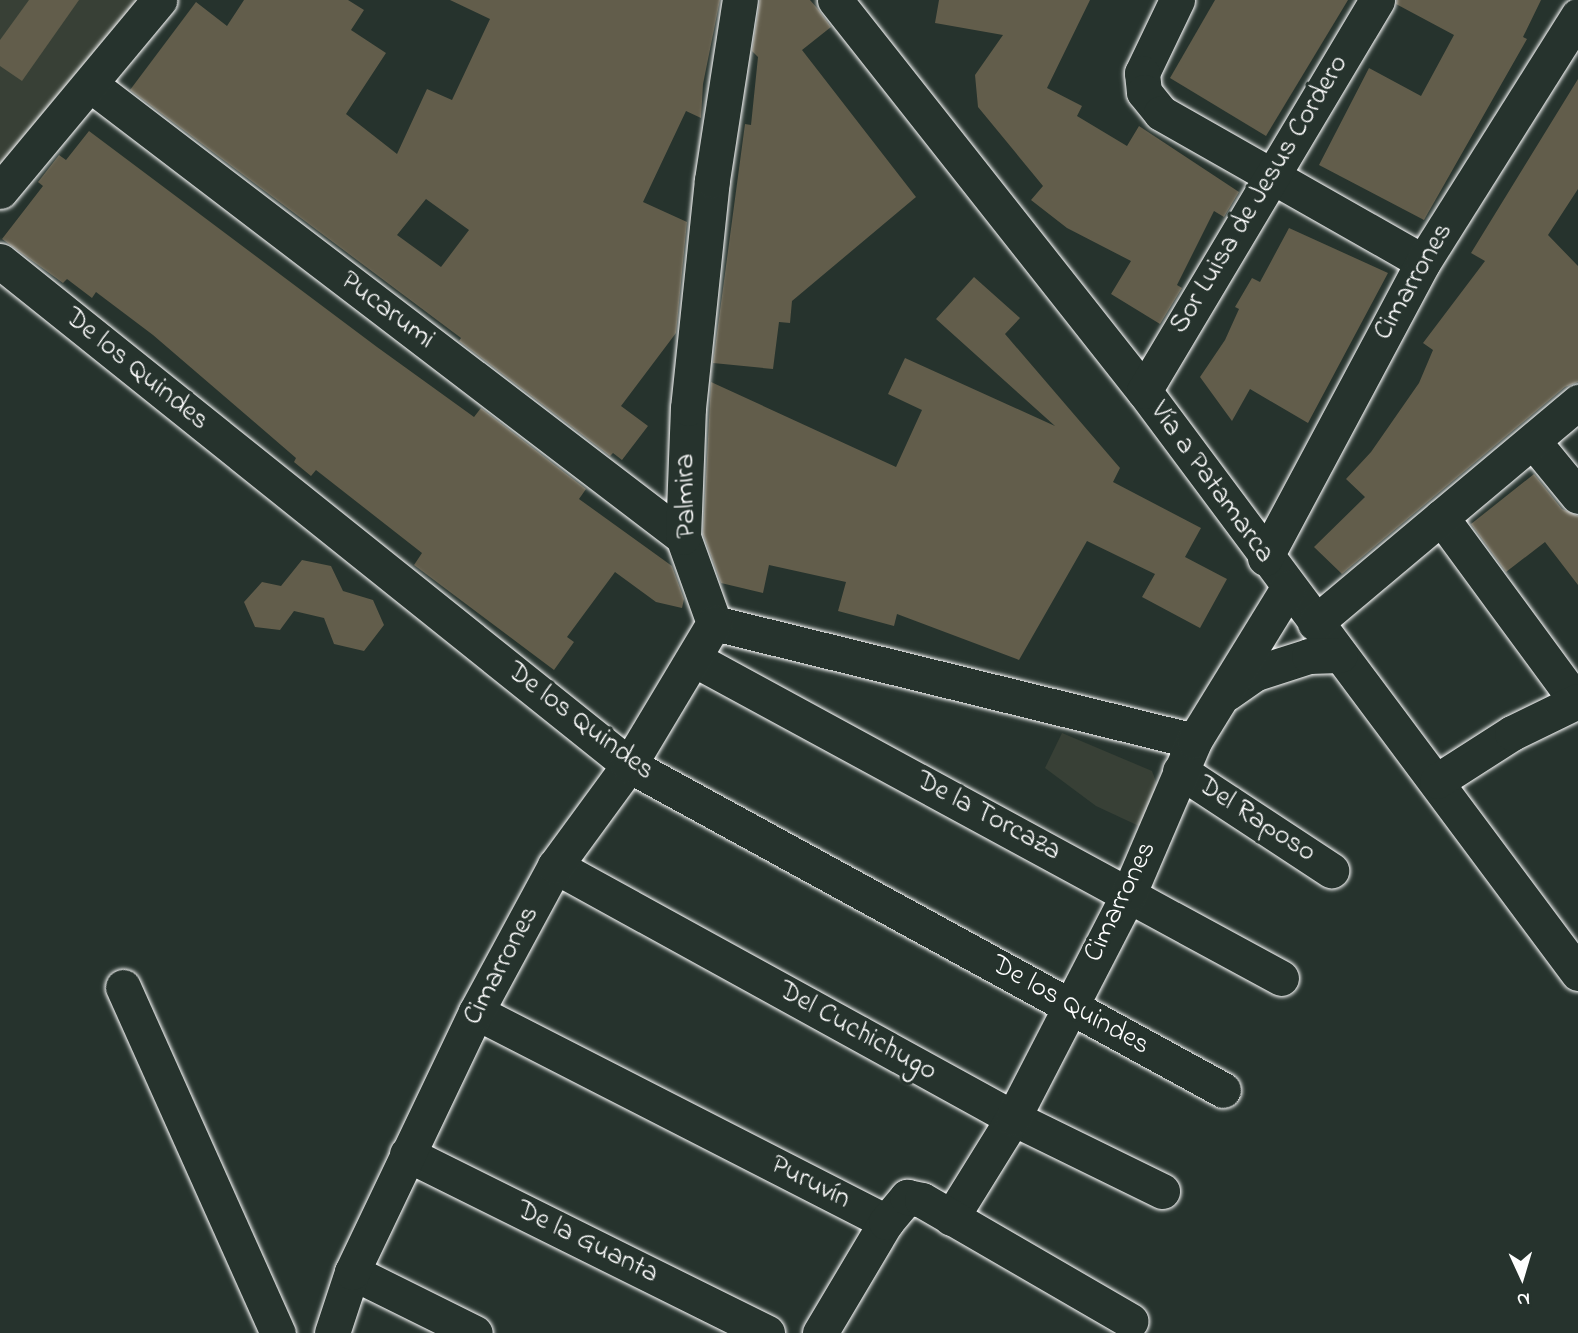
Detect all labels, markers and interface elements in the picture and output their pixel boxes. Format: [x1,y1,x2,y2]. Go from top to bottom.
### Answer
street label: Sor Luisa de Jesus Cordero [1163,50,1357,340]
street label: Cimarrones [1367,217,1461,347]
street label: Pucarumi [333,265,441,357]
street label: De los Quindes [57,302,215,438]
street label: Vía a Patamarca [1141,396,1281,570]
street label: Palmira [669,453,705,539]
street label: De los Quindes [500,656,660,788]
street label: De la Torcaza [910,765,1066,869]
street label: Del Raposo [1191,769,1321,871]
street label: Cimarrones [1077,836,1165,968]
street label: Cimarrones [457,901,547,1031]
street label: De los Quindes [985,949,1155,1063]
street label: Del Cuchichugo [772,975,942,1089]
street label: Puruvín [765,1149,855,1217]
street label: De la Guanta [510,1194,664,1292]
north arrow [1487,1242,1557,1312]
text: N [1516,1285,1531,1312]

